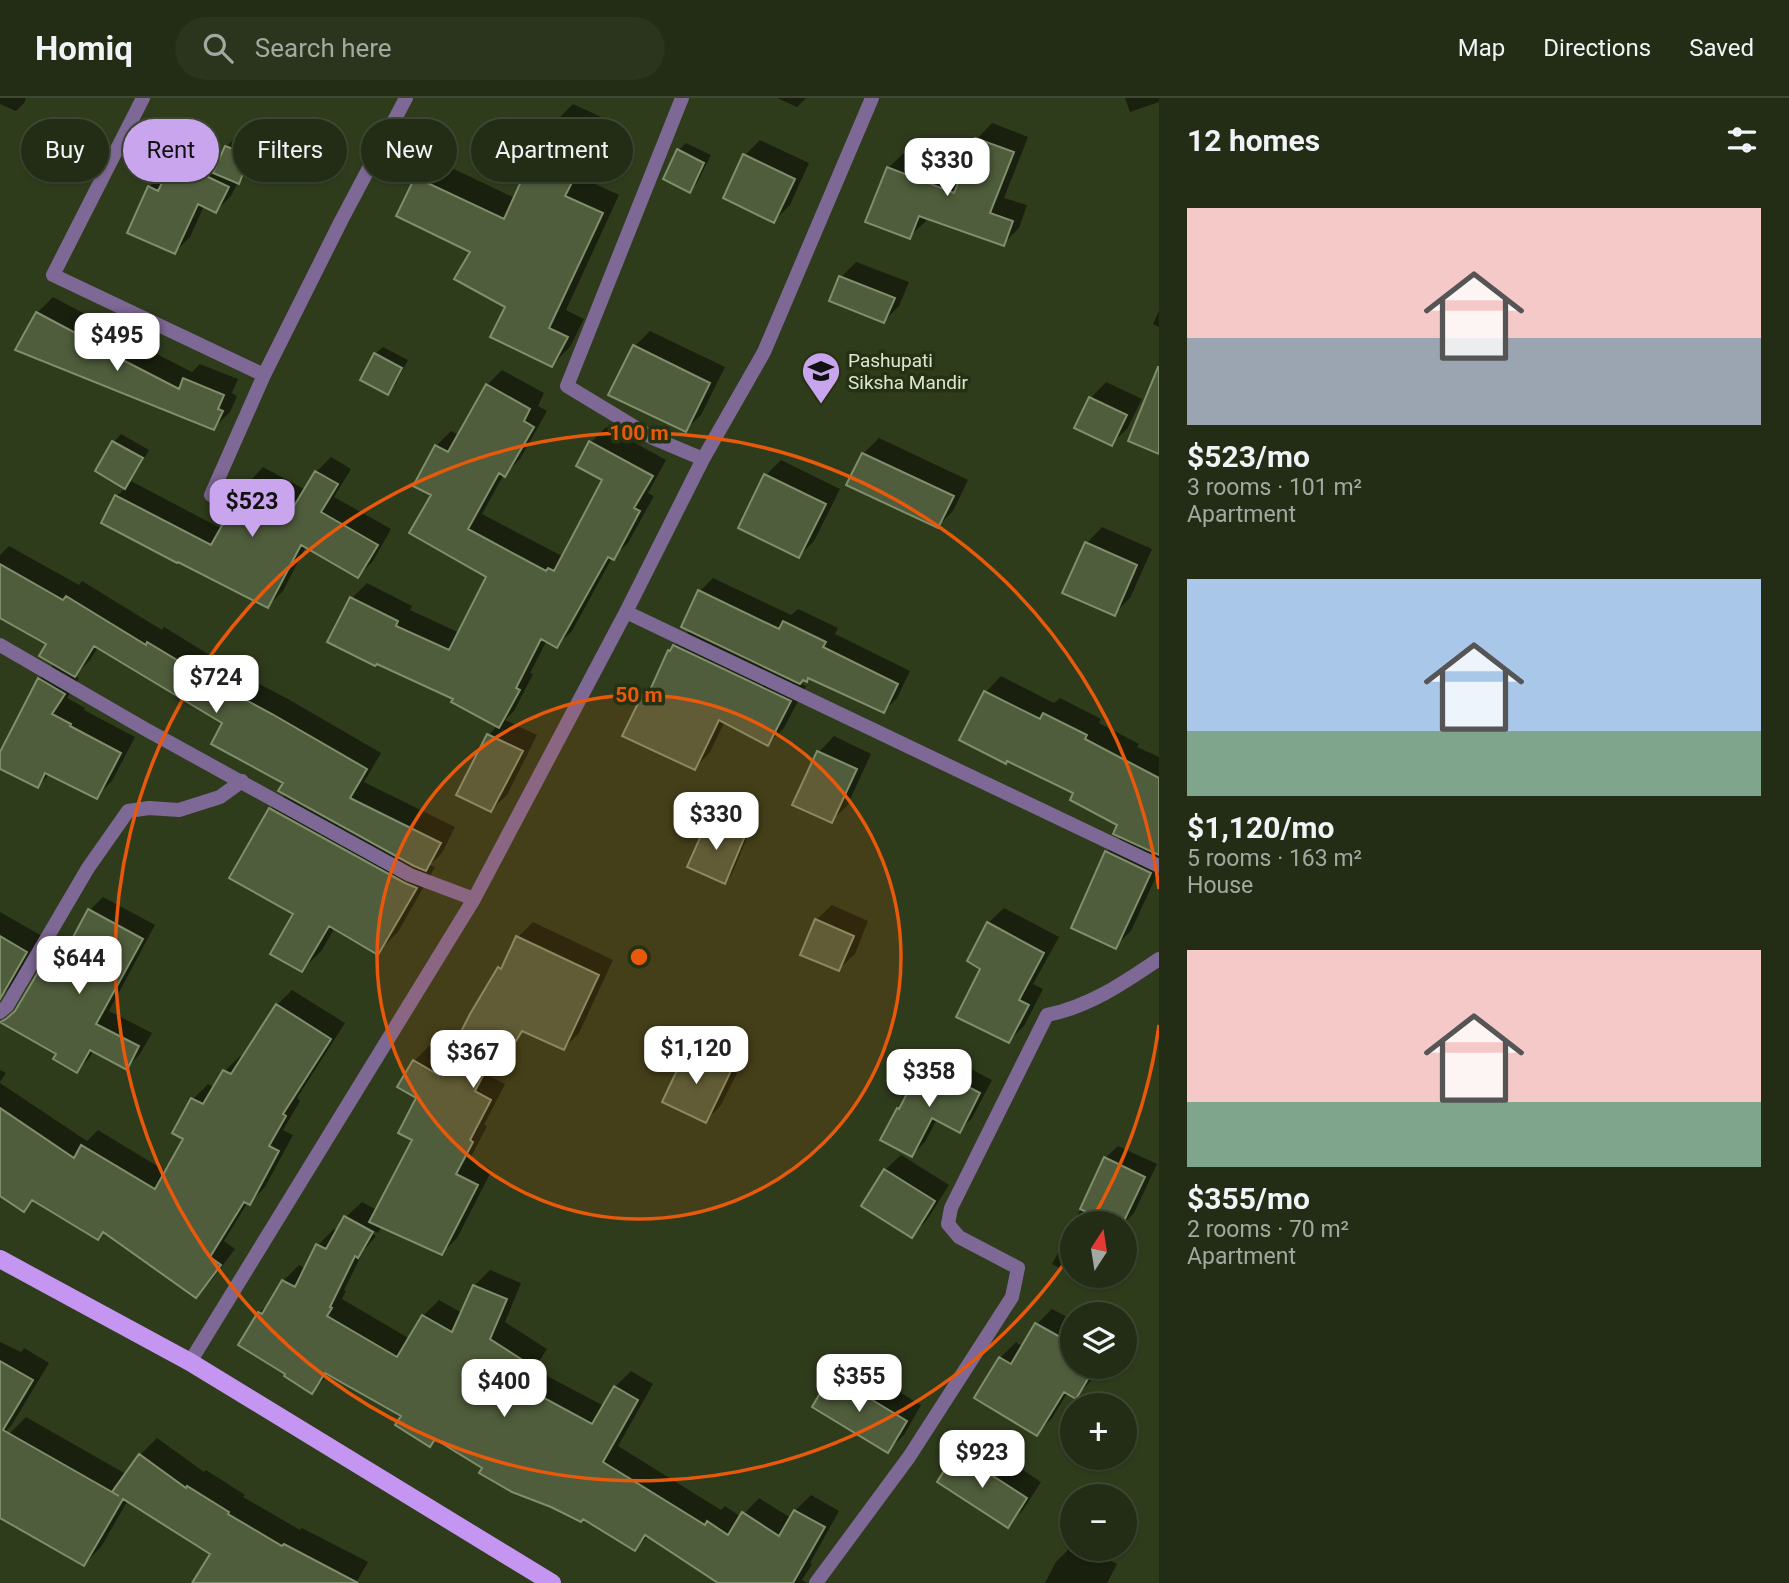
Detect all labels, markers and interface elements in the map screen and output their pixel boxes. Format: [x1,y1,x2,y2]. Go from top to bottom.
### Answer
search box [175,17,665,80]
text: Homiq [35,29,133,68]
icon: search [199,29,237,67]
text: Search here [255,33,392,63]
text: Map [1458,34,1505,62]
text: Directions [1543,34,1651,62]
text: Saved [1689,34,1754,62]
chip: Buy [21,119,109,182]
chip: Rent [123,119,219,182]
chip: Filters [233,119,347,182]
chip: New [361,119,457,182]
chip: Apartment [471,119,633,182]
icon: filters [1723,121,1761,159]
text: 12 homes [1187,123,1320,158]
pin: $330 [906,139,988,198]
text: $330 [921,147,973,174]
icon: home [1411,253,1537,379]
pin: $495 [76,314,158,373]
text: $495 [91,322,143,349]
place label: Pashupati Siksha Mandir [848,349,969,394]
school or university icon: Pashupati Siksha Mandir [800,350,842,405]
text: 100 m [609,421,669,445]
text: $523/mo [1187,439,1310,474]
text: 3 rooms · 101 m² [1187,474,1362,501]
pin: $523 [211,480,293,539]
text: $523 [226,488,278,515]
text: Apartment [1187,501,1296,528]
icon: home [1411,624,1537,750]
pin: $724 [175,656,257,715]
text: $724 [190,664,242,691]
text: 50 m [615,683,663,707]
pin: $330 [675,792,757,852]
text: $330 [690,801,742,828]
text: $1,120/mo [1187,810,1335,845]
text: 5 rooms · 163 m² [1187,845,1362,872]
text: House [1187,872,1253,899]
pin: $644 [38,936,120,996]
text: $644 [53,945,105,972]
centre of rings [627,945,651,969]
icon: home [1411,995,1537,1121]
pin: $1,120 [639,1026,753,1086]
pin: $367 [432,1030,514,1090]
text: $1,120 [660,1035,732,1062]
text: $367 [447,1039,499,1066]
pin: $358 [888,1049,970,1109]
text: $358 [903,1058,955,1085]
text: $355/mo [1187,1181,1310,1216]
north arrow [1060,1211,1138,1288]
map controls [1060,1211,1137,1561]
text: 2 rooms · 70 m² [1187,1216,1349,1243]
text: Apartment [1187,1243,1296,1270]
button: layers [1060,1302,1137,1379]
pin: $355 [818,1354,900,1414]
pin: $400 [463,1360,545,1419]
text: $355 [833,1363,885,1390]
text: $400 [478,1368,530,1395]
button: + [1060,1393,1137,1470]
pin: $923 [941,1430,1023,1490]
text: $923 [956,1439,1008,1466]
button: − [1060,1484,1137,1561]

